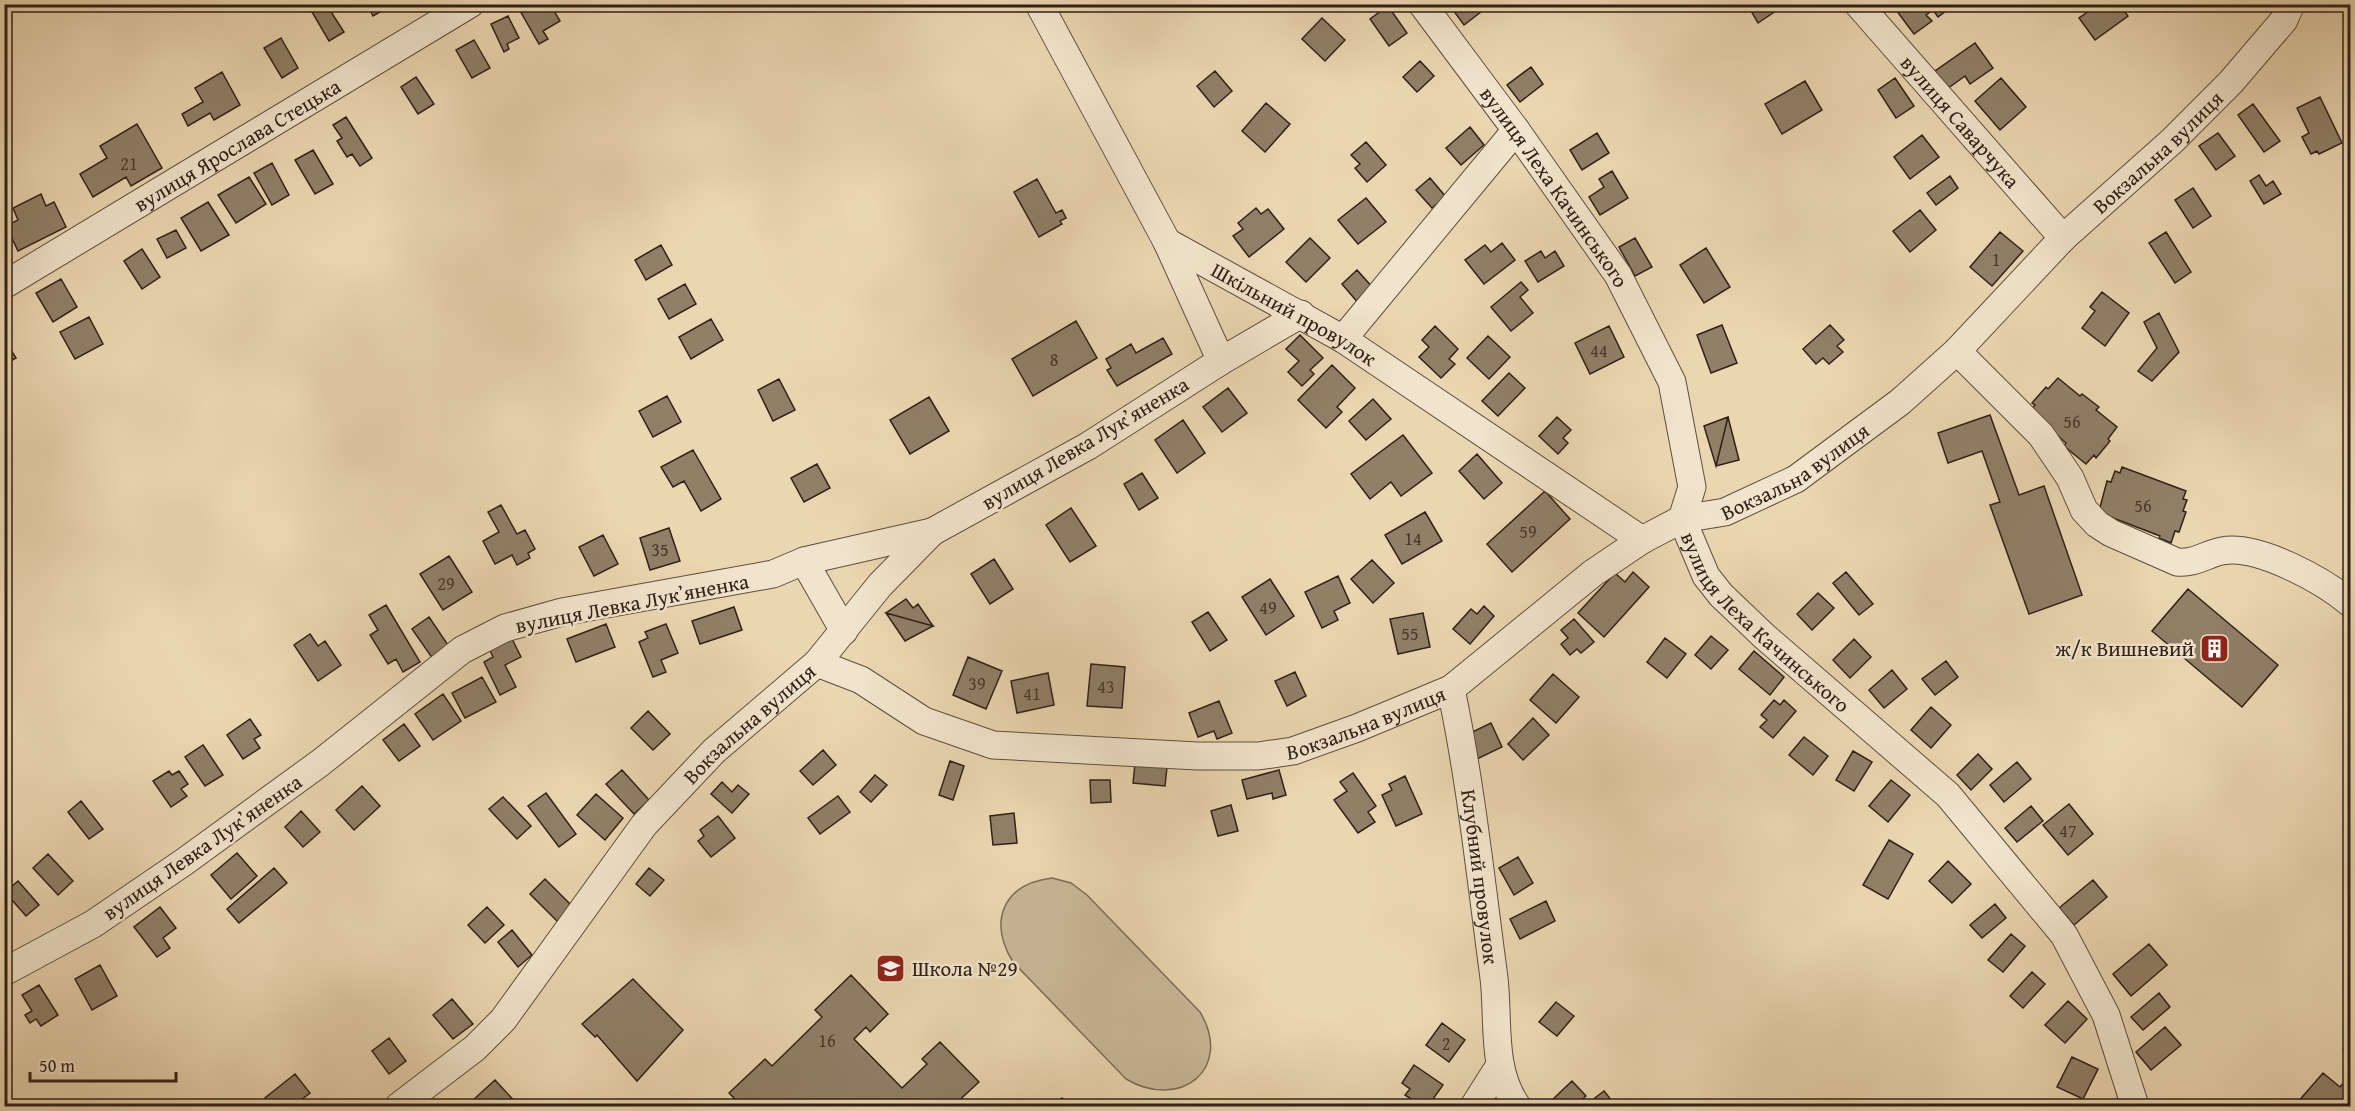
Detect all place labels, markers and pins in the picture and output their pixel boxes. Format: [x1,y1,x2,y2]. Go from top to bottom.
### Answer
building icon: ж/к Вишневий [2199,632,2231,664]
place label: ж/к Вишневий [2056,633,2194,664]
school or university icon: Школа №29 [875,952,907,984]
place label: Школа №29 [912,953,1018,984]

